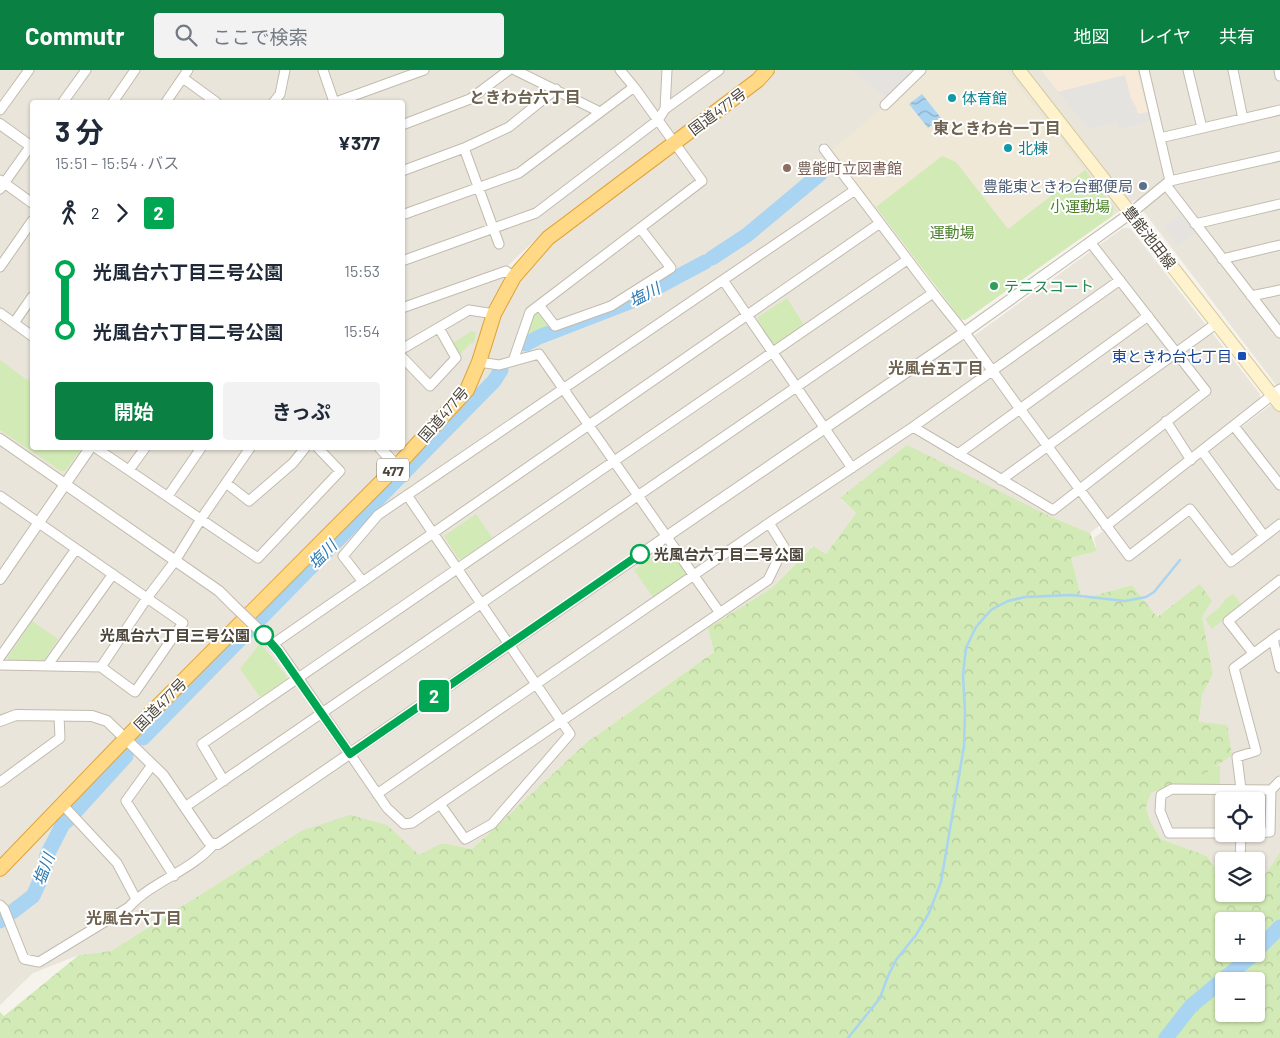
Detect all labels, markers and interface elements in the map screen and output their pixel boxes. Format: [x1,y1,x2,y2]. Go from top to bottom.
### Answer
search box [154,13,504,58]
text: Commutr [25,21,124,50]
icon: search [172,21,200,49]
text: ここで検索 [212,25,307,48]
text: 地図 [1074,25,1110,47]
text: レイヤ [1138,25,1191,47]
text: 共有 [1219,25,1255,47]
street label: 国道477号 [685,84,749,138]
district label: ときわ台六丁目 [469,87,581,106]
place label: 体育館 [962,89,1007,107]
marker: 体育館 [946,92,958,104]
text: 3 分 [55,114,104,148]
district label: 東ときわ台一丁目 [933,118,1061,137]
text: ¥377 [338,131,380,154]
place label: 北棟 [1018,139,1048,157]
marker: 北棟 [1002,142,1014,154]
text: 15:51 – 15:54 · バス [55,153,179,172]
place label: 豊能町立図書館 [797,159,902,177]
marker: 豊能町立図書館 [781,162,793,174]
place label: 豊能東ときわ台郵便局 [983,177,1133,195]
marker: 豊能東ときわ台郵便局 [1137,180,1149,192]
park label: 小運動場 [1050,197,1110,215]
icon: walk [55,199,83,227]
icon: forward [108,199,136,227]
text: 2 [154,202,164,224]
street label: 豊能池田線 [1120,202,1180,272]
text: 2 [91,203,100,222]
park label: 運動場 [929,223,975,241]
text: 光風台六丁目三号公園 [93,260,283,283]
text: 15:53 [344,261,380,280]
water label: 塩川 [625,277,664,310]
place label: テニスコート [1004,277,1094,295]
marker: テニスコート [988,280,1000,292]
text: 光風台六丁目二号公園 [93,320,283,343]
text: 15:54 [344,321,380,340]
place label: 東ときわ台七丁目 [1112,347,1232,365]
marker: 東ときわ台七丁目 [1236,350,1248,362]
district label: 光風台五丁目 [888,358,984,377]
button: 開始 [55,382,213,440]
button: きっぷ [223,382,380,440]
street label: 国道477号 [414,383,472,445]
road number: 477 [377,458,409,482]
water label: 塩川 [304,534,341,572]
marker: 光風台六丁目二号公園 [630,544,650,564]
place label: 光風台六丁目二号公園 [654,545,804,563]
marker: 光風台六丁目三号公園 [254,625,274,645]
place label: 光風台六丁目三号公園 [100,626,250,644]
street label: 国道477号 [130,674,190,734]
line badge: 2 [418,680,450,712]
text: 2 [429,685,439,707]
map controls [1215,792,1265,1022]
button: locate [1215,792,1265,842]
water label: 塩川 [28,849,58,887]
button: layers [1215,852,1265,902]
district label: 光風台六丁目 [86,908,182,927]
button: + [1215,912,1265,962]
button: − [1215,972,1265,1022]

